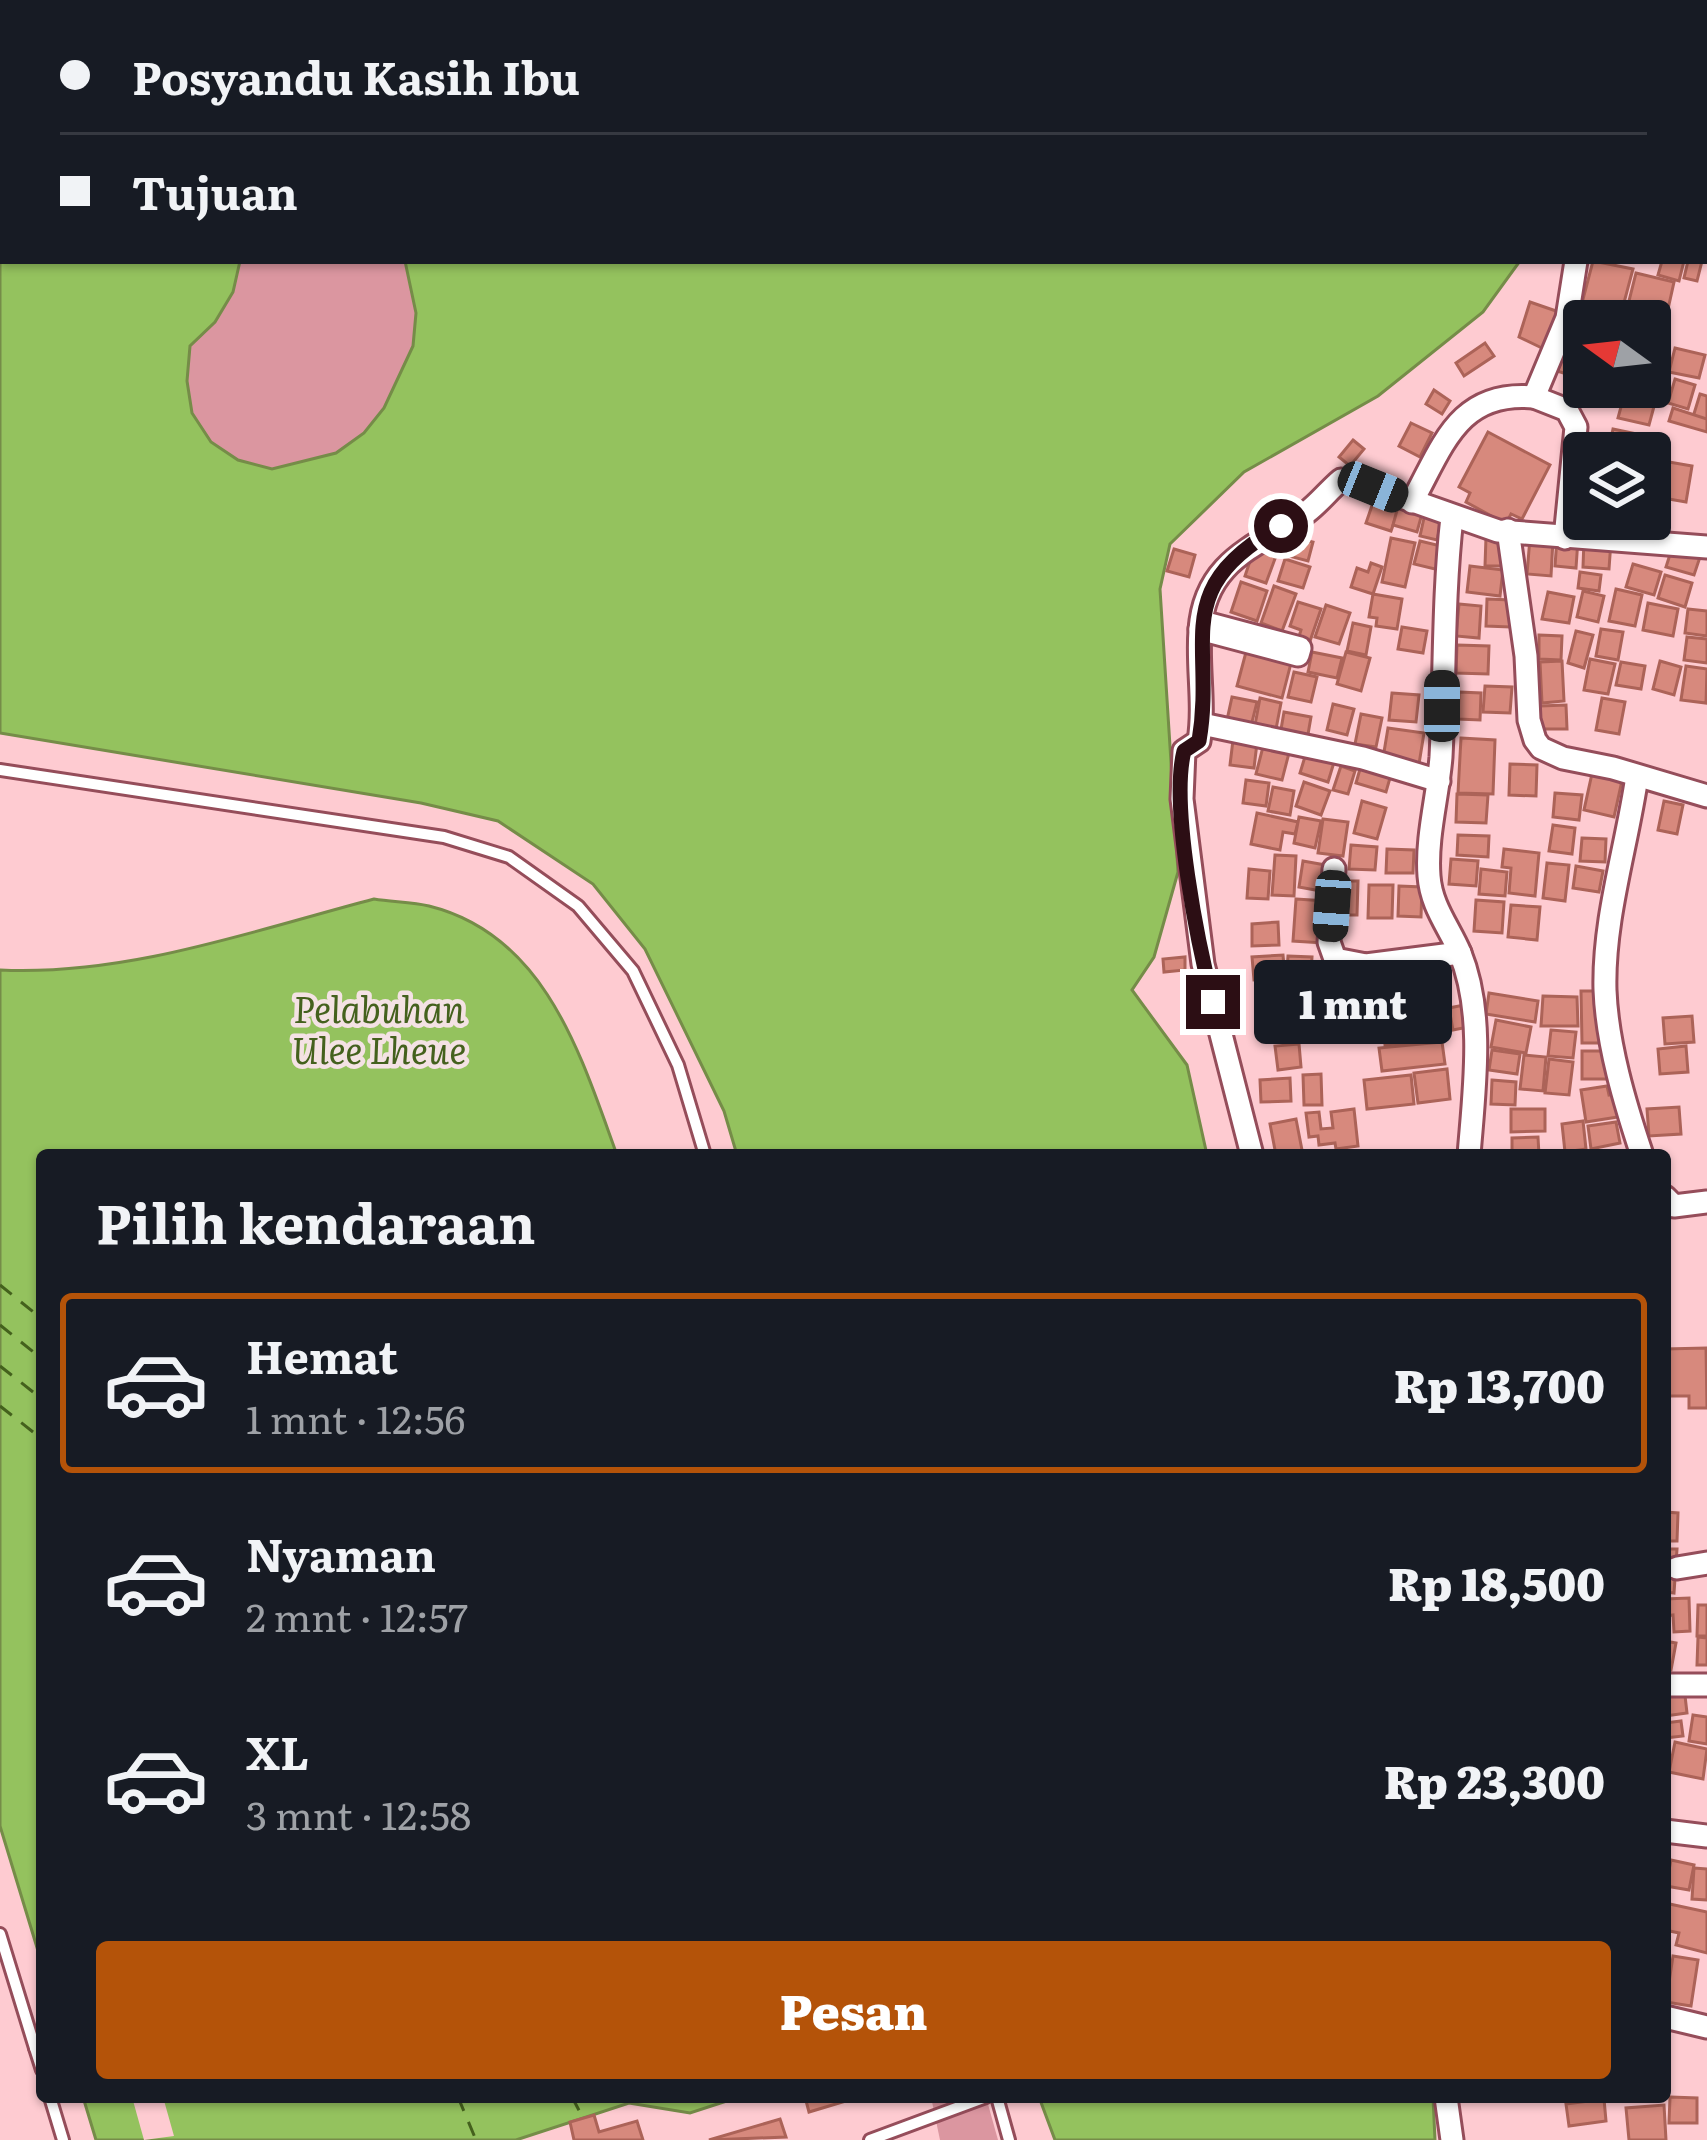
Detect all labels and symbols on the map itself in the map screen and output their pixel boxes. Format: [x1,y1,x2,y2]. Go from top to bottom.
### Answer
north arrow [1563,300,1671,408]
car [1333,457,1413,517]
route start [1254,499,1308,553]
car [1424,670,1460,742]
car [1312,869,1352,943]
callout: 1 mnt [1255,960,1453,1044]
route end [1186,975,1240,1029]
water label: Pelabuhan Ulee Lheue [292,981,466,1075]

